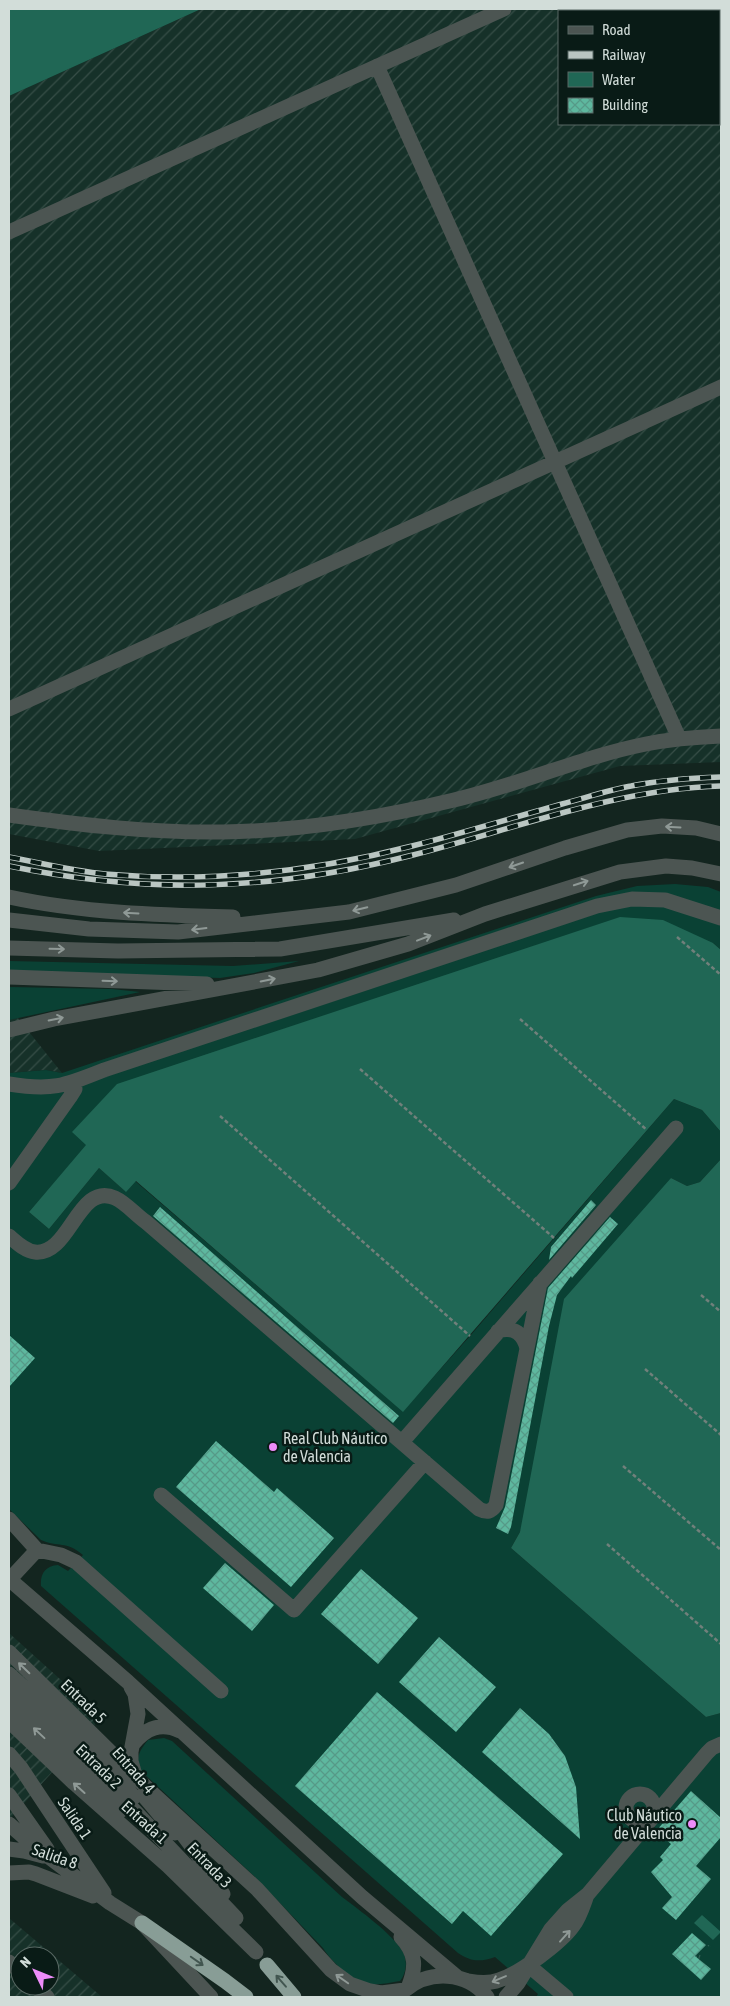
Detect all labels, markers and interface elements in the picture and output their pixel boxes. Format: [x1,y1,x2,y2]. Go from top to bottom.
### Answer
legend [558,10,720,125]
text: Road [602,21,631,38]
text: Railway [602,46,646,63]
text: Water [602,71,635,88]
text: Building [602,96,648,113]
one-way arrow [665,822,682,832]
one-way arrow [508,860,524,870]
one-way arrow [573,878,589,887]
one-way arrow [353,905,369,914]
one-way arrow [123,909,139,918]
one-way arrow [191,924,207,934]
one-way arrow [416,933,431,942]
one-way arrow [49,944,65,954]
one-way arrow [259,975,275,984]
one-way arrow [102,976,118,985]
one-way arrow [48,1014,64,1023]
place label: Real Club Náutico de Valencia [283,1429,387,1465]
marker: Real Club Náutico de Valencia [267,1441,279,1453]
one-way arrow [19,1662,31,1674]
street label: Entrada 5 [58,1675,110,1727]
one-way arrow [33,1727,45,1739]
street label: Entrada 2 [73,1740,125,1792]
street label: Entrada 4 [109,1743,159,1797]
one-way arrow [73,1782,86,1793]
street label: Salida 1 [54,1794,96,1842]
street label: Entrada 1 [118,1797,172,1847]
place label: Club Náutico de Valencia [607,1806,682,1842]
marker: Club Náutico de Valencia [686,1818,698,1830]
street label: Entrada 3 [184,1839,236,1891]
street label: Salida 8 [30,1840,80,1872]
one-way arrow [560,1929,571,1942]
north arrow [10,1946,60,1996]
text: N [17,1954,34,1971]
one-way arrow [189,1956,203,1966]
one-way arrow [336,1974,350,1984]
one-way arrow [492,1974,507,1984]
one-way arrow [275,1975,286,1988]

